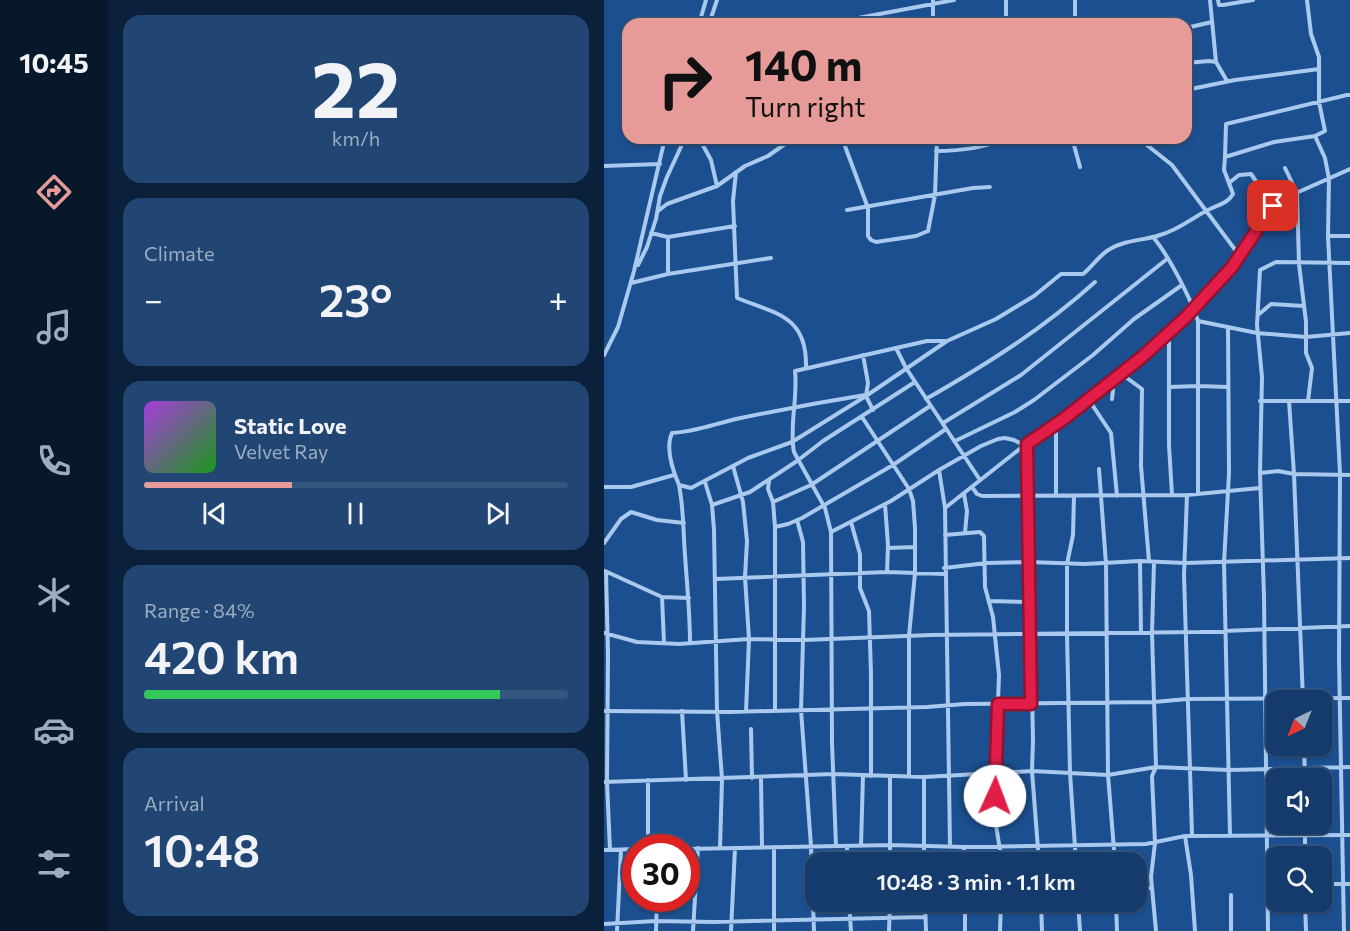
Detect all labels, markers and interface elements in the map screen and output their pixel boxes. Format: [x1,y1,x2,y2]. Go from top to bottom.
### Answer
text: 140 m [745,38,862,90]
text: 22 [312,39,400,134]
icon: right [646,42,724,120]
text: 10:45 [19,46,89,79]
text: Turn right [745,90,865,123]
text: km/h [332,126,380,150]
icon: directions [33,171,75,213]
pin [1247,180,1298,231]
icon: arrive [1256,189,1289,222]
text: Climate [144,241,214,265]
text: 23° [319,271,392,326]
text: − [144,278,163,319]
text: + [549,278,568,319]
icon: music [33,306,75,348]
text: Static Love [234,412,347,439]
text: Velvet Ray [234,439,328,463]
icon: phone [33,440,75,482]
icon: previous [198,497,231,530]
icon: pause [339,497,372,530]
icon: next [481,497,514,530]
icon: climate [33,574,75,616]
text: Range · 84% [144,598,255,622]
text: 420 km [144,628,299,683]
north arrow [1266,690,1332,756]
map controls [1266,690,1332,912]
icon: car [33,709,75,751]
position arrow [963,764,1027,828]
button: sound [1266,768,1332,834]
text: Arrival [144,791,205,815]
text: 10:48 [144,821,260,876]
speed limit sign: 30 [622,834,700,912]
icon: filters [33,843,75,885]
button: search [1266,846,1332,912]
text: 10:48 · 3 min · 1.1 km [877,868,1075,895]

